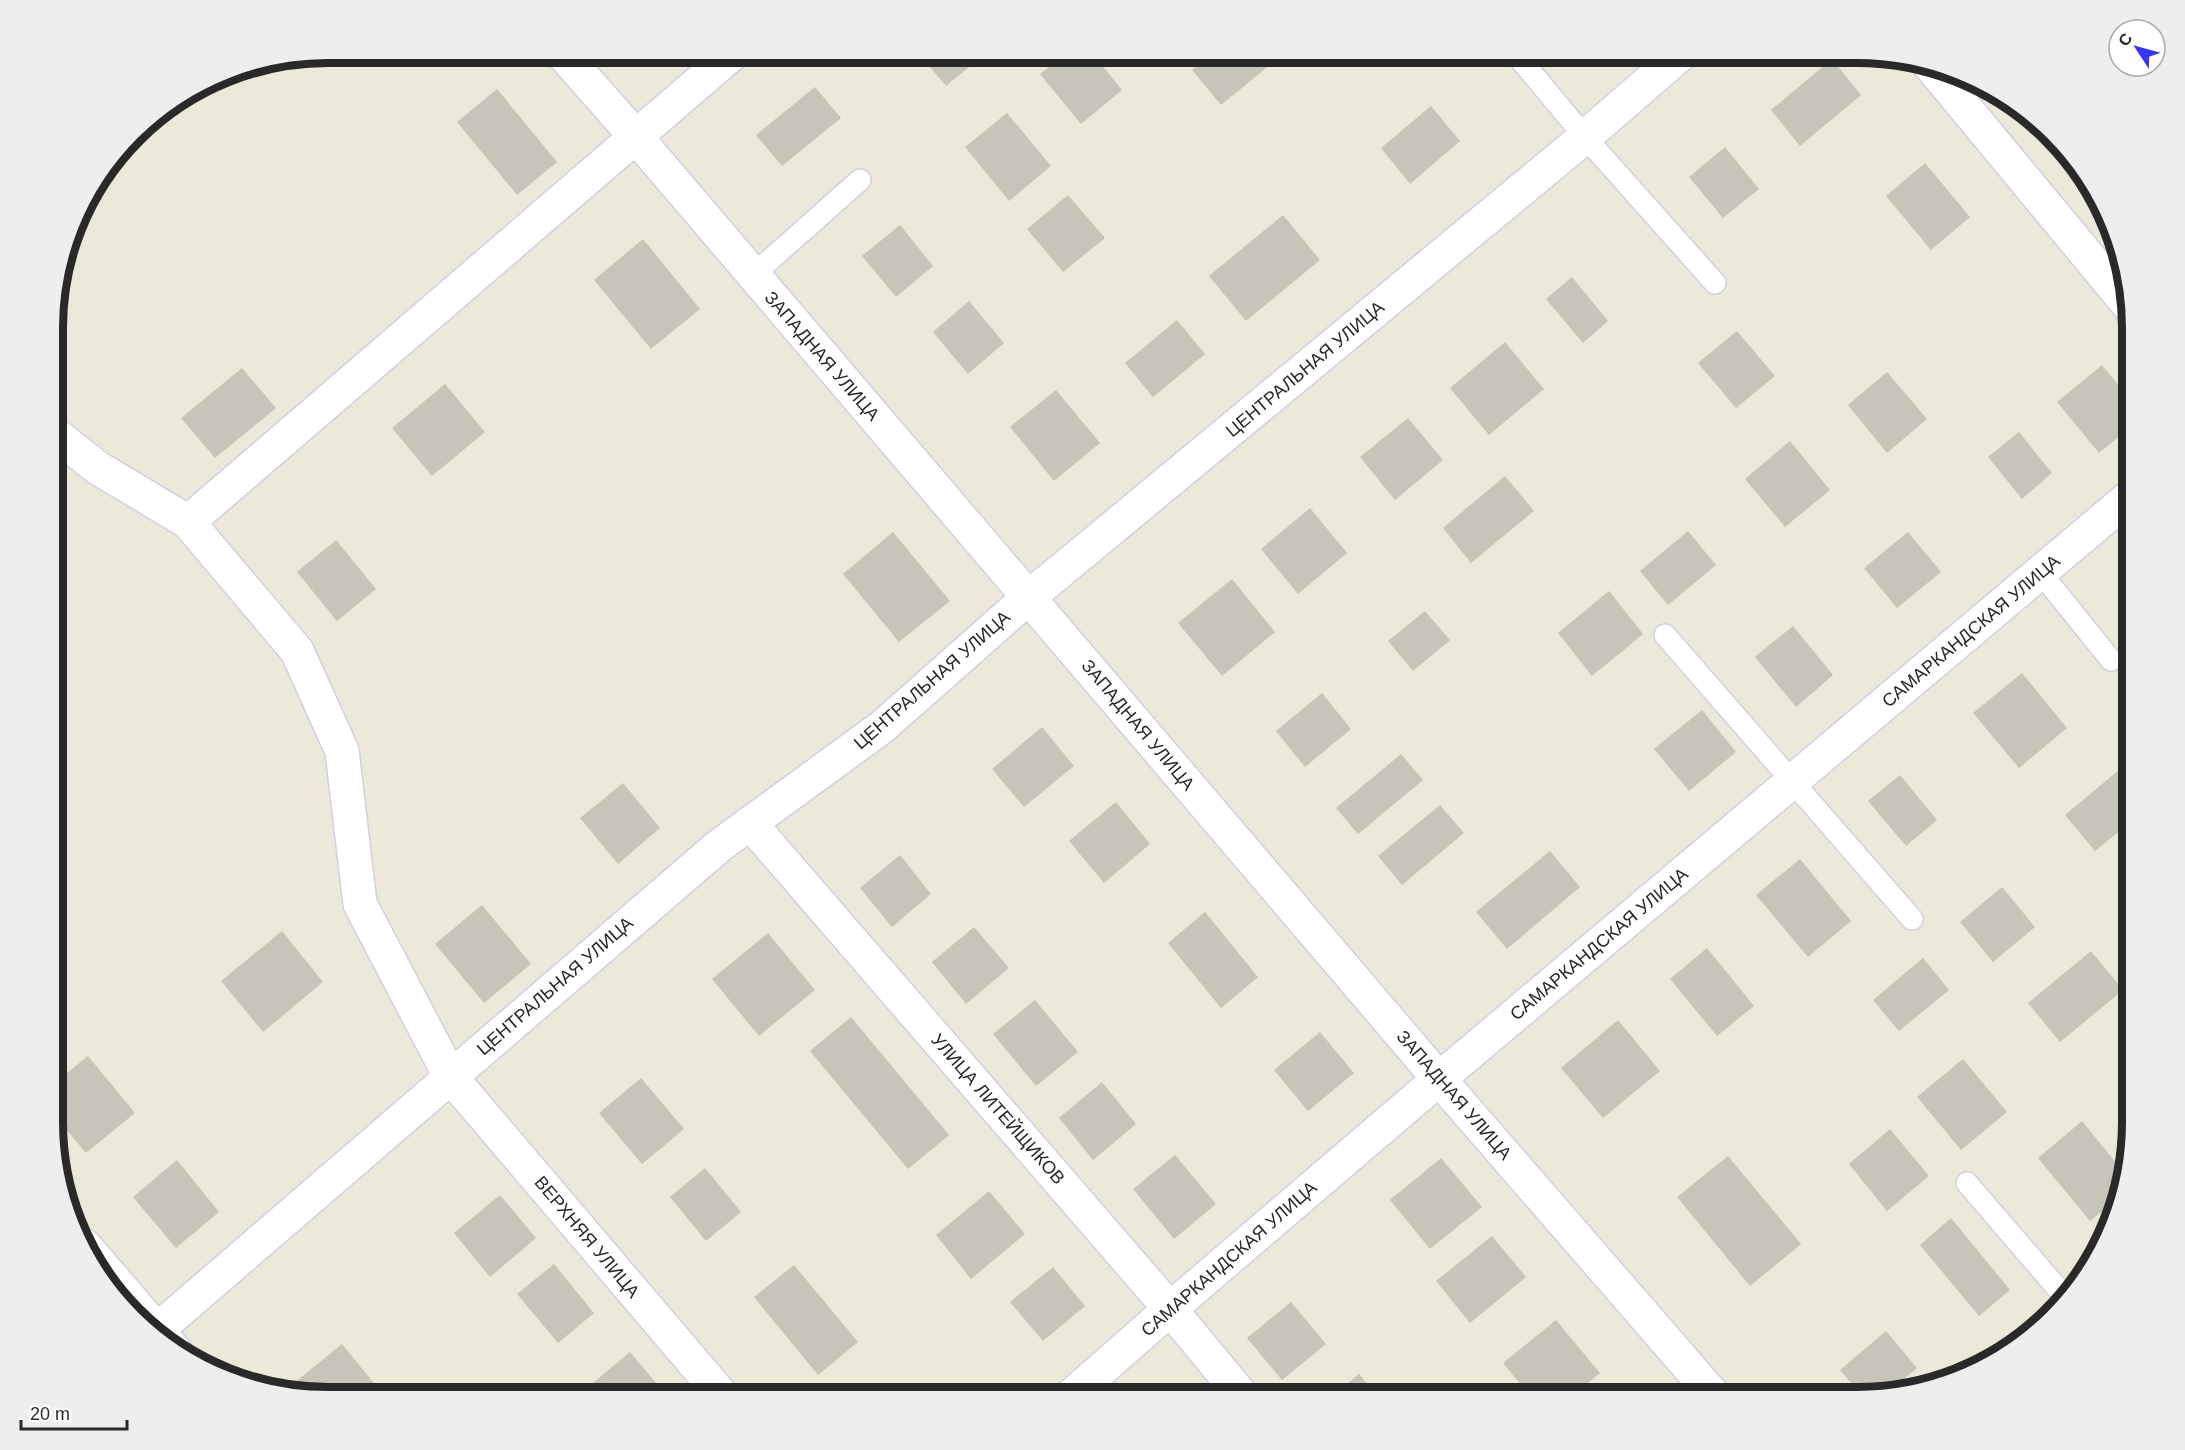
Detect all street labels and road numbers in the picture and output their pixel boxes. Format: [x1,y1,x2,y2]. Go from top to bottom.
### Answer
street label: ЗАПАДНАЯ УЛИЦА [761,287,883,425]
street label: ЦЕНТРАЛЬНАЯ УЛИЦА [1222,297,1388,441]
street label: САМАРКАНДСКАЯ УЛИЦА [1878,551,2064,711]
street label: ЦЕНТРАЛЬНАЯ УЛИЦА [850,607,1014,753]
street label: ЗАПАДНАЯ УЛИЦА [1078,656,1198,794]
street label: САМАРКАНДСКАЯ УЛИЦА [1506,864,1692,1024]
street label: ЦЕНТРАЛЬНАЯ УЛИЦА [473,913,637,1059]
street label: ЗАПАДНАЯ УЛИЦА [1393,1026,1515,1164]
street label: УЛИЦА ЛИТЕЙЩИКОВ [927,1029,1070,1188]
street label: ВЕРХНЯЯ УЛИЦА [530,1172,644,1302]
street label: САМАРКАНДСКАЯ УЛИЦА [1137,1177,1321,1341]

